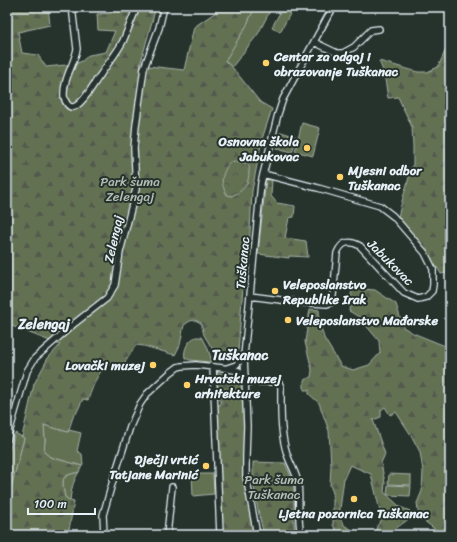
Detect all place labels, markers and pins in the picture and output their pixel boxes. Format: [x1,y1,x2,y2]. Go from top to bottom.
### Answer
place label: Centar za odgoj i obrazovanje Tuškanac [273,45,399,83]
marker: Centar za odgoj i obrazovanje Tuškanac [261,58,271,68]
place label: Osnovna škola Jabukovac [217,130,300,168]
marker: Osnovna škola Jabukovac [302,143,312,153]
place label: Mjesni odbor Tuškanac [347,159,423,197]
marker: Mjesni odbor Tuškanac [335,172,345,182]
place label: Veleposlanstvo Republike Irak [282,273,367,311]
marker: Veleposlanstvo Republike Irak [270,286,280,296]
place label: Veleposlanstvo Mađarske [296,309,438,332]
marker: Veleposlanstvo Mađarske [283,315,293,325]
place label: Lovački muzej [65,354,146,377]
marker: Lovački muzej [148,360,158,370]
place label: Hrvatski muzej arhitekture [194,367,282,405]
marker: Hrvatski muzej arhitekture [182,380,192,390]
place label: Dječji vrtić Tatjane Marinić [109,448,200,486]
marker: Dječji vrtić Tatjane Marinić [201,461,211,471]
marker: Ljetna pozornica Tuškanac [349,494,359,504]
place label: Ljetna pozornica Tuškanac [279,502,430,525]

